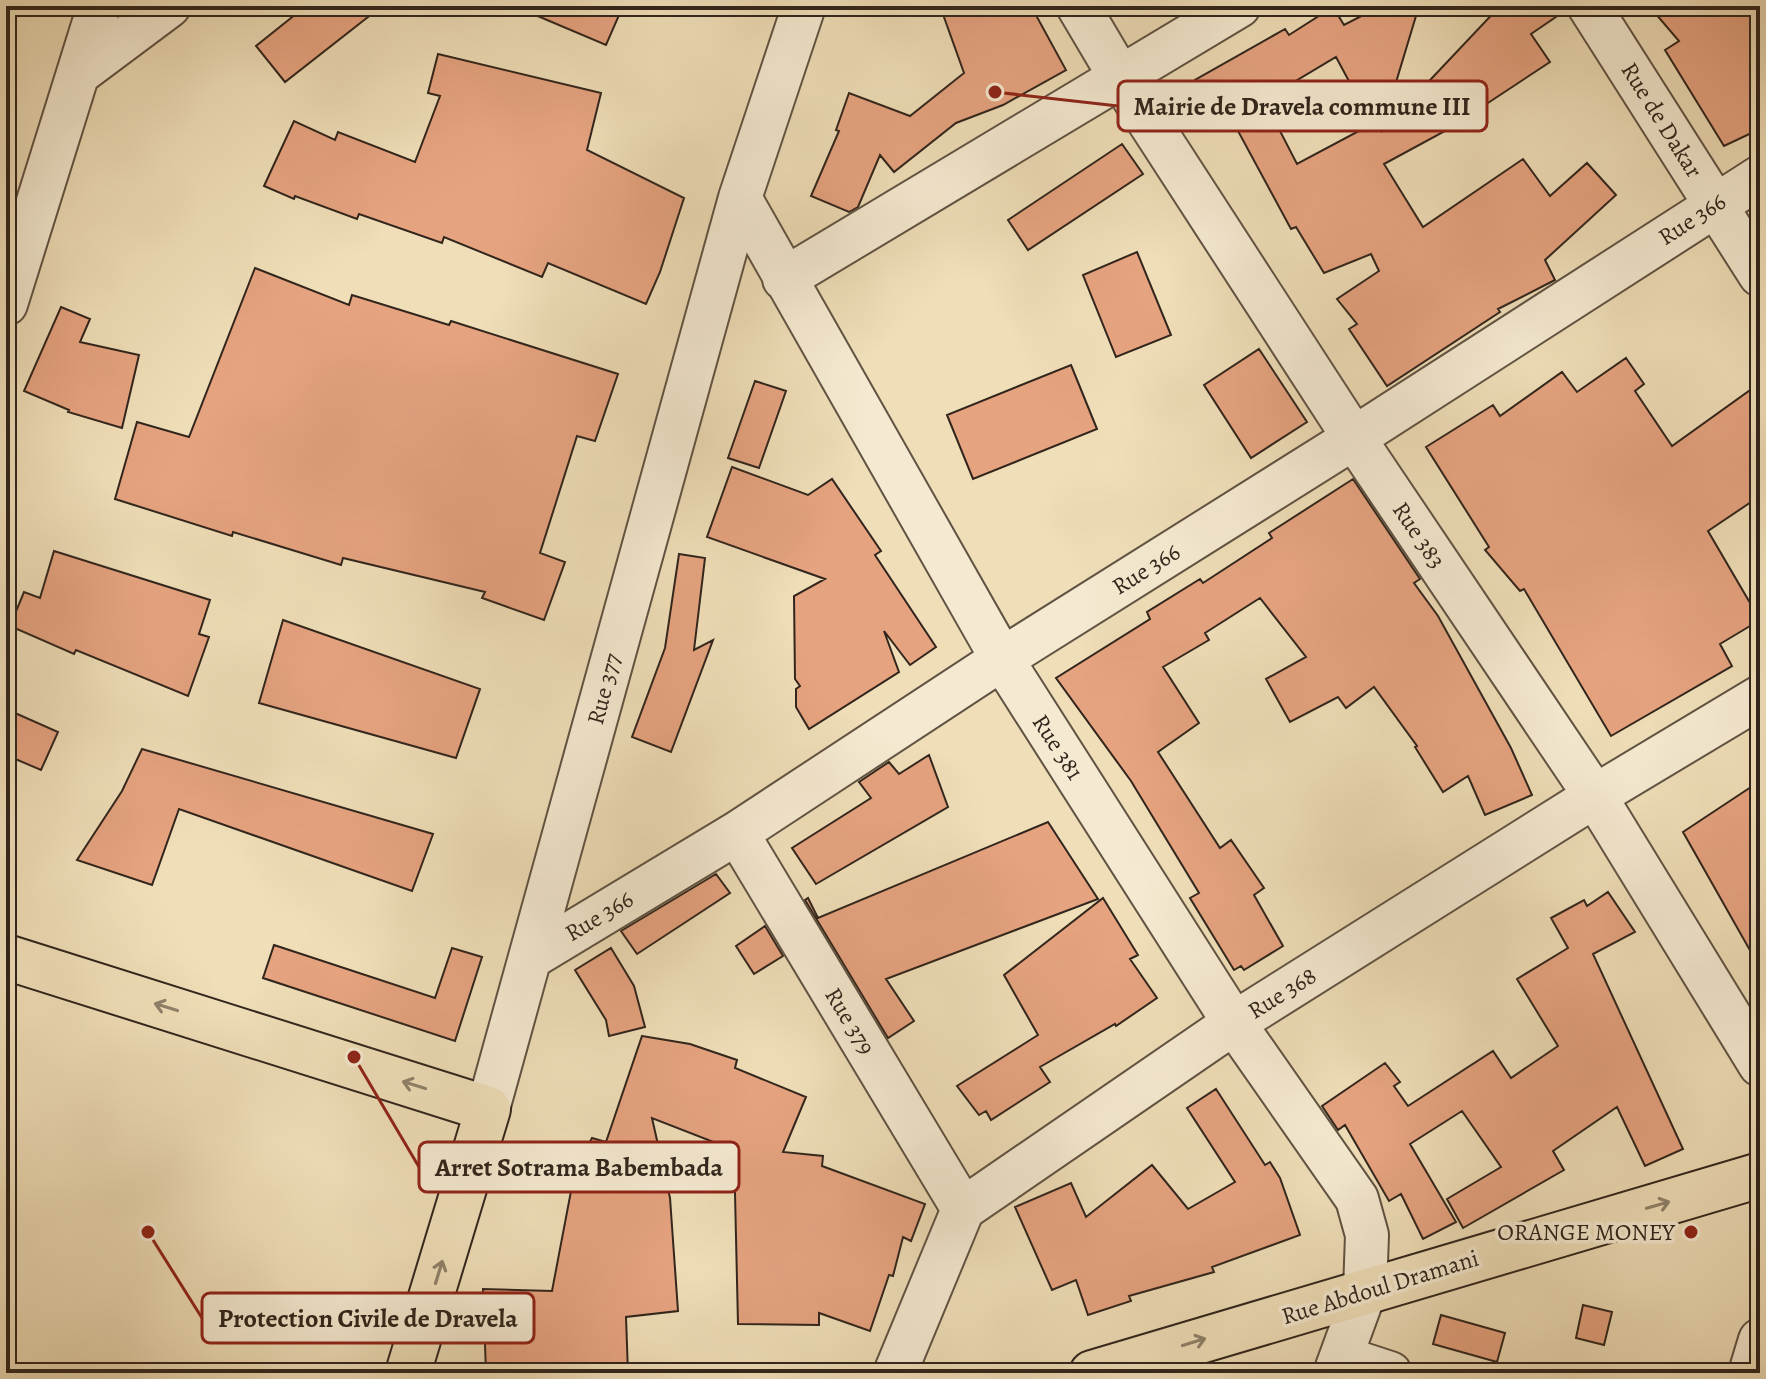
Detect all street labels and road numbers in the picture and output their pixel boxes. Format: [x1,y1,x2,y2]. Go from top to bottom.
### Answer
street label: Rue de Dakar [1614,56,1710,184]
street label: Rue 366 [1652,185,1732,253]
street label: Rue 383 [1385,495,1453,575]
street label: Rue 366 [1106,536,1186,602]
street label: Rue 377 [579,649,629,728]
street label: Rue 381 [1025,708,1091,786]
street label: Rue 366 [559,883,639,949]
street label: Rue 368 [1242,960,1322,1026]
street label: Rue 379 [817,981,883,1061]
street label: Rue Abdoul Dramani [1277,1242,1483,1332]

